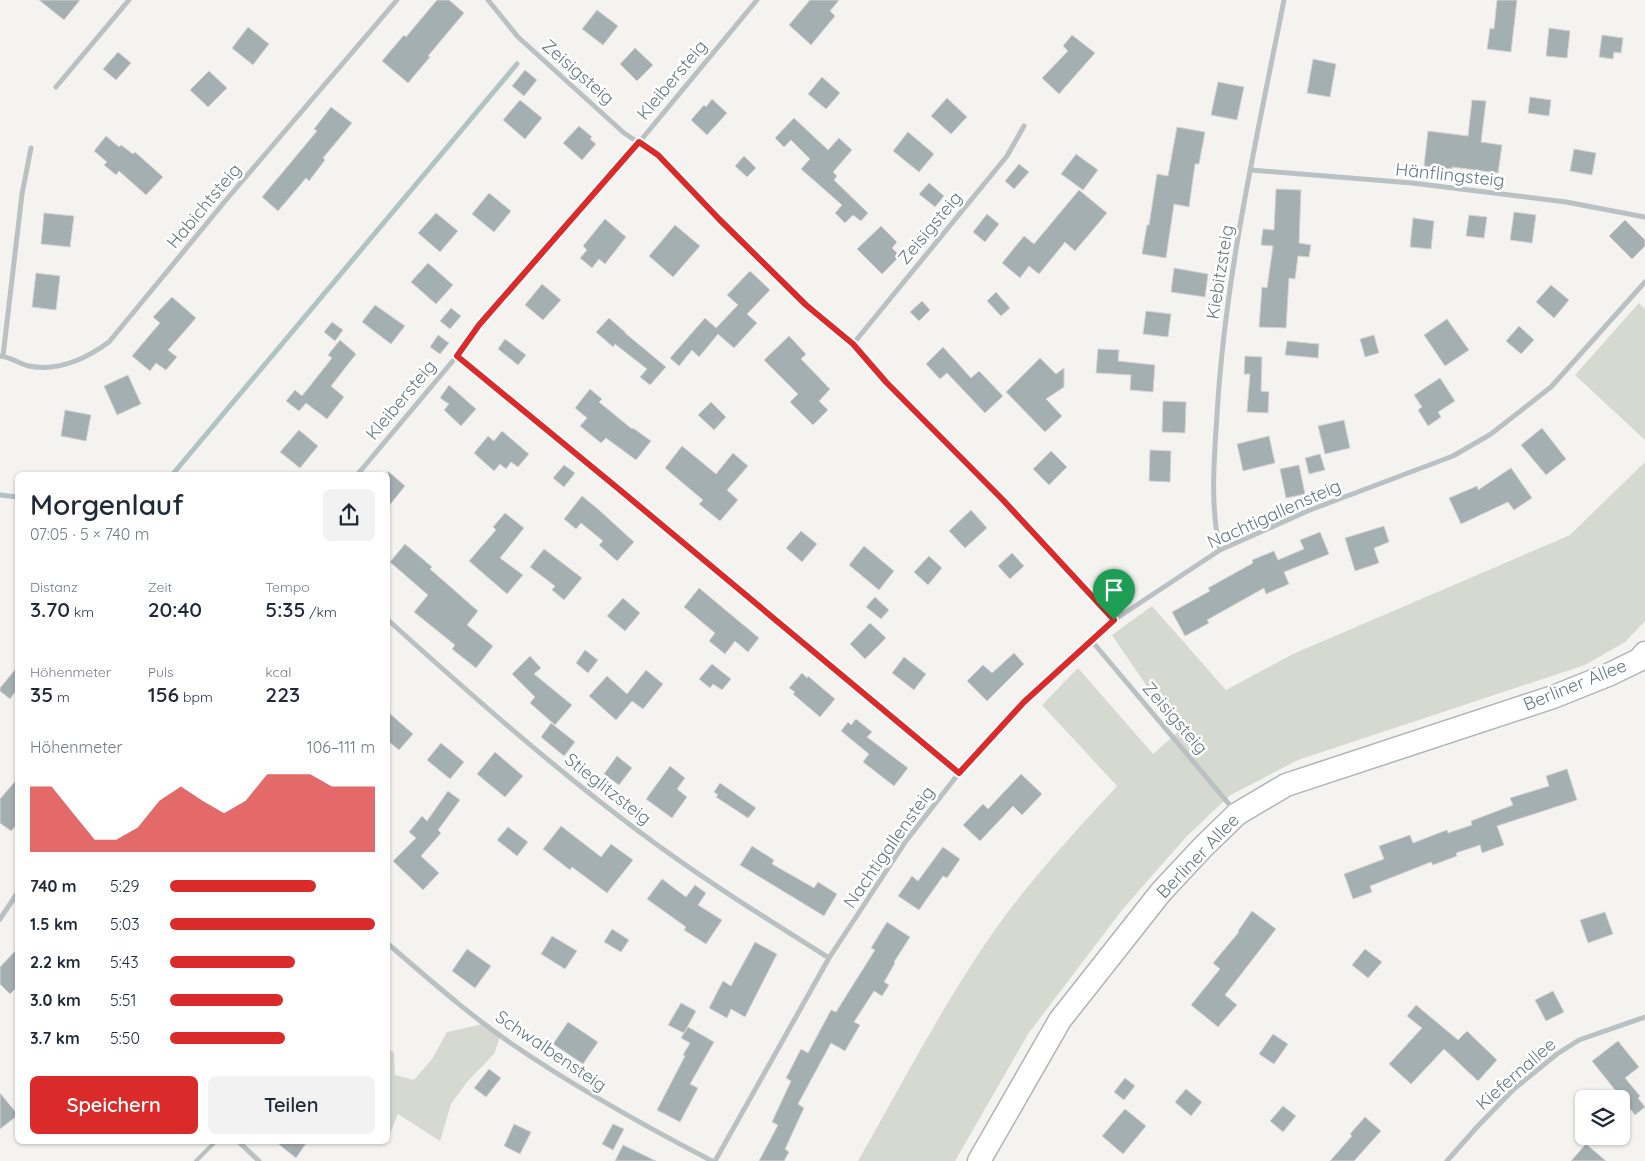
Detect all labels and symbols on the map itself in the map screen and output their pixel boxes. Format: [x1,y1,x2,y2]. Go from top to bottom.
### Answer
street label: Zeisigsteig [537,34,619,109]
street label: Kleibersteig [631,35,712,125]
street label: Hänflingsteig [1394,157,1506,192]
street label: Habichtsteig [161,158,246,253]
street label: Zeisigsteig [892,186,967,269]
street label: Kiebitzsteig [1201,223,1238,321]
street label: Kleibersteig [360,355,441,445]
street label: Nachtigallensteig [1203,474,1344,553]
pin [1093,569,1135,620]
street label: Berliner Allee [1520,653,1630,716]
street label: Zeisigsteig [1138,677,1213,759]
street label: Stieglitzsteig [560,748,656,830]
street label: Nachtigallensteig [838,781,939,912]
street label: Berliner Allee [1151,808,1244,903]
street label: Schwalbensteig [491,1005,611,1096]
street label: Kiefernallee [1471,1033,1561,1115]

